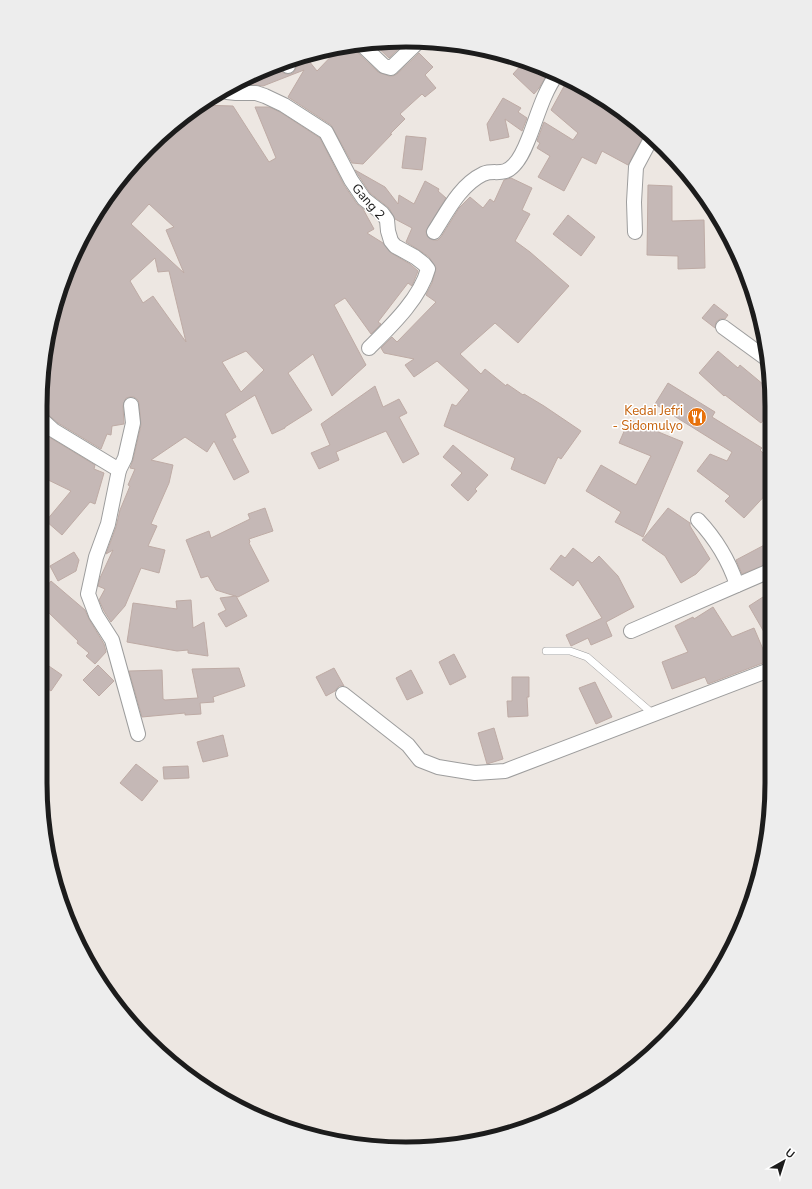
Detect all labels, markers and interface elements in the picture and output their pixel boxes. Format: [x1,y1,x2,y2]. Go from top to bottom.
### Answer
street label: Gang 2 [348,180,389,224]
place label: Kedai Jefri - Sidomulyo [612,402,683,435]
restaurant icon: Kedai Jefri - Sidomulyo [686,406,708,428]
north arrow [764,1141,804,1181]
text: U [782,1145,798,1162]

